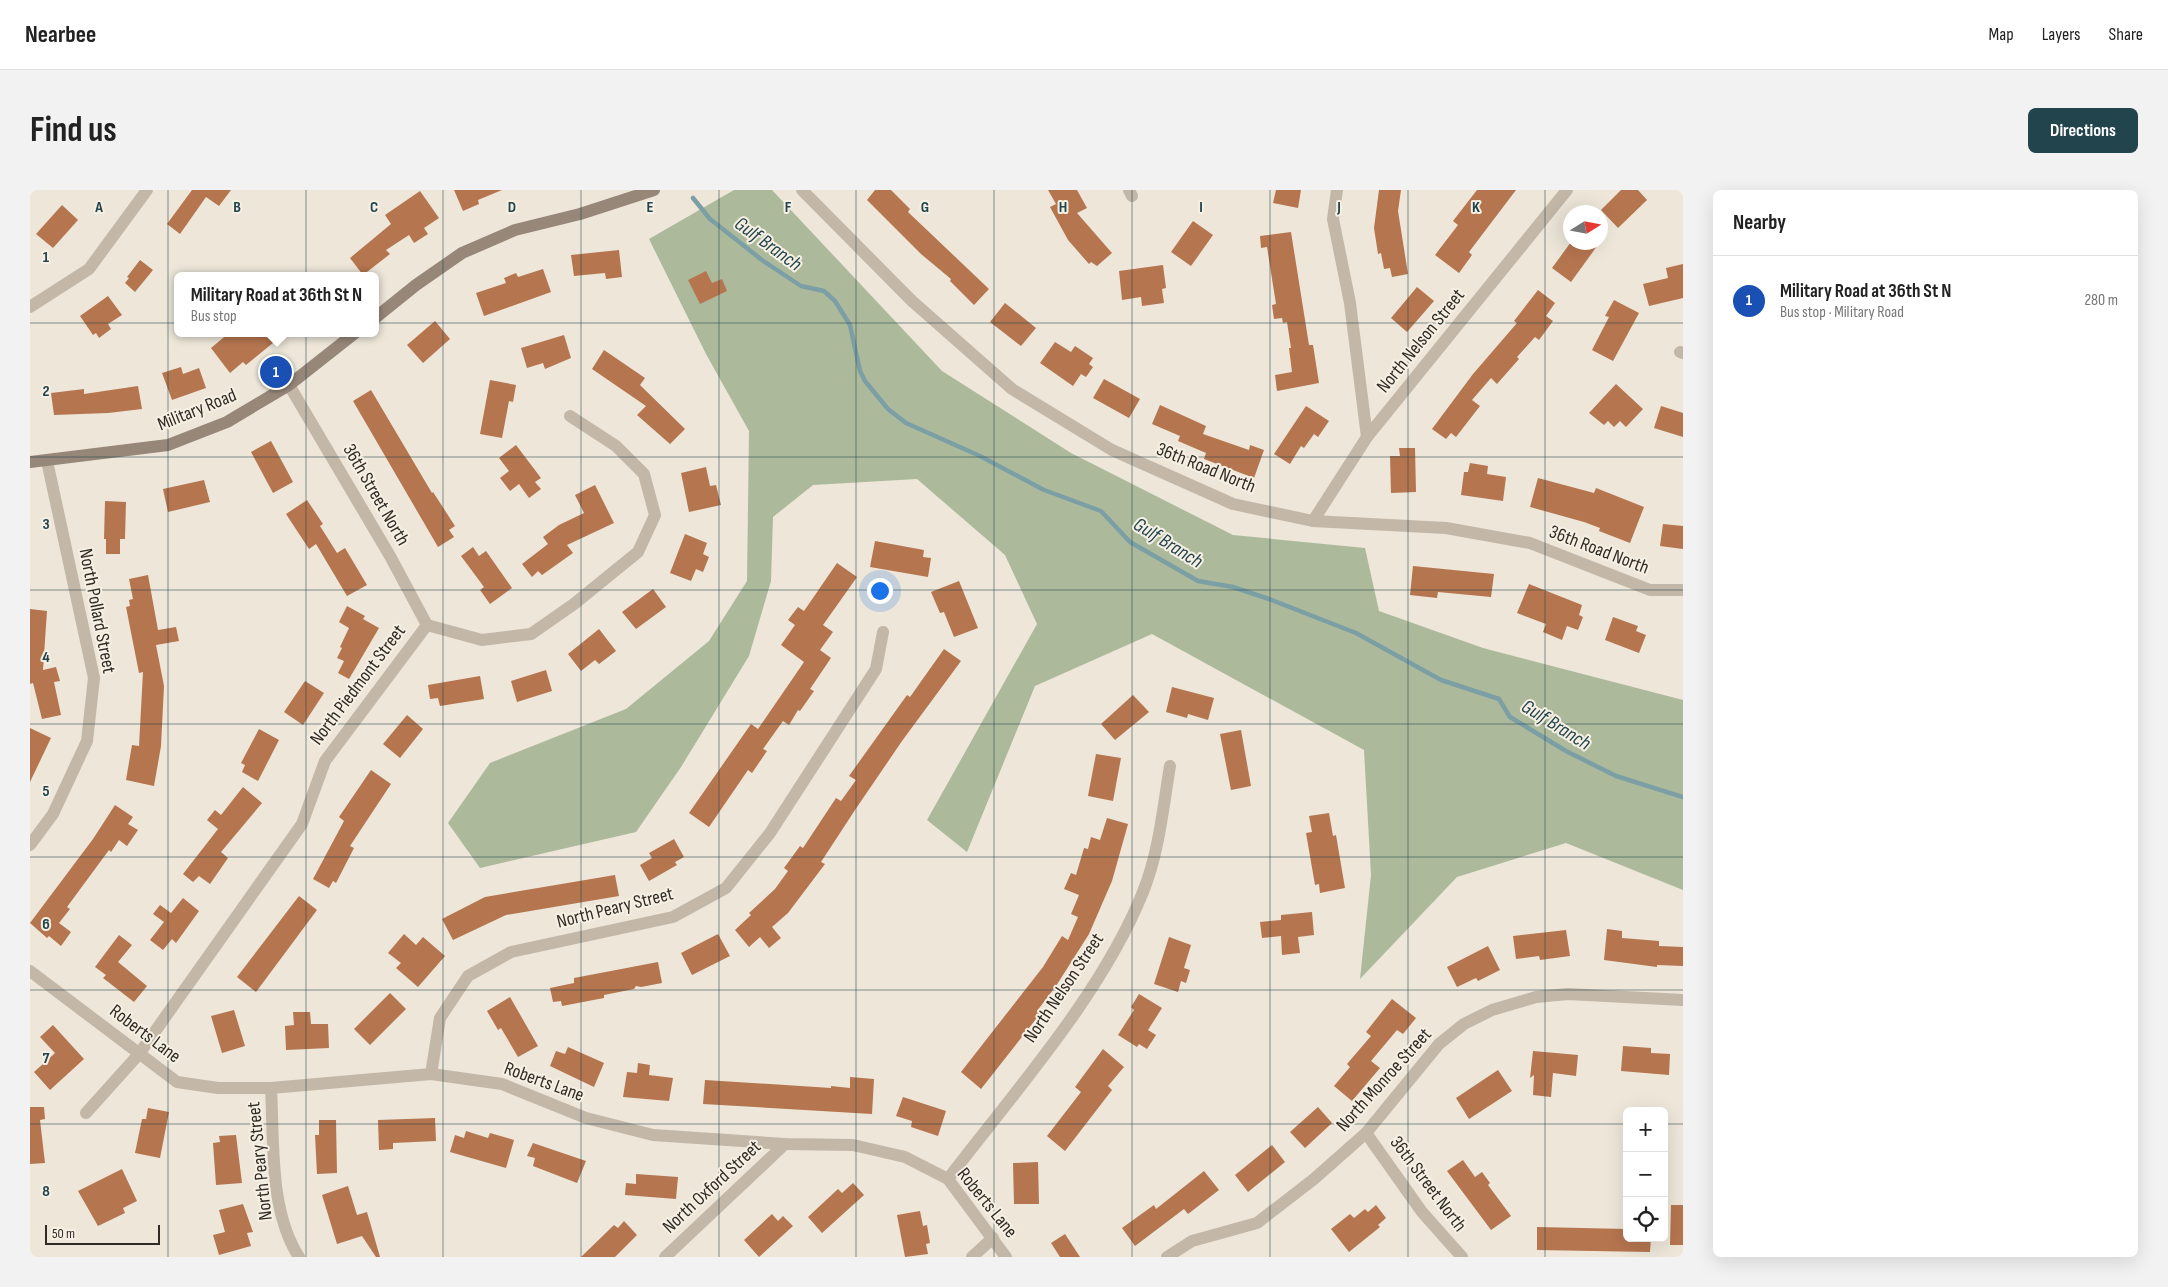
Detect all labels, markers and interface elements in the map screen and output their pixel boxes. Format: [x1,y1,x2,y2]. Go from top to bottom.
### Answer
text: Nearbee [25,20,96,49]
text: Map [1989,24,2014,45]
text: Layers [2042,24,2081,45]
text: Share [2109,24,2143,45]
button: Directions [2028,108,2138,153]
text: Find us [30,109,117,152]
text: A [94,198,103,217]
text: B [233,198,241,217]
text: C [370,198,378,217]
text: D [508,198,516,217]
text: E [647,198,654,217]
text: F [785,198,792,217]
text: G [921,198,929,217]
text: H [1059,198,1067,217]
text: I [1199,198,1203,217]
text: J [1336,198,1341,217]
text: K [1472,198,1480,217]
north arrow [1563,205,1608,250]
text: Nearby [1733,210,1786,235]
water label: Gulf Branch [730,212,806,276]
text: 1 [43,248,50,267]
popup [174,272,379,337]
text: Military Road at 36th St N [1780,280,1951,303]
text: Military Road at 36th St N [191,284,362,307]
street label: North Nelson Street [1372,284,1470,398]
text: 1 [1746,291,1752,310]
text: 280 m [2084,291,2118,310]
text: Bus stop · Military Road [1780,303,1904,322]
text: Bus stop [191,307,237,326]
pin: 1 [260,353,292,391]
text: 2 [42,382,50,401]
street label: Military Road [154,384,240,436]
street label: 36th Road North [1153,438,1259,498]
street label: 36th Street North [338,440,414,550]
water label: Gulf Branch [1129,512,1207,574]
text: 3 [42,515,50,534]
street label: 36th Road North [1546,520,1652,580]
street label: North Pollard Street [74,547,120,676]
your location [867,578,893,604]
street label: North Piedmont Street [305,620,411,750]
text: 4 [42,648,50,667]
water label: Gulf Branch [1517,694,1595,756]
text: 5 [42,782,50,801]
street label: North Peary Street [554,882,676,934]
text: 6 [42,915,50,934]
street label: North Nelson Street [1019,929,1109,1047]
street label: Roberts Lane [105,1000,185,1068]
street label: North Monroe Street [1332,1023,1437,1136]
text: 7 [43,1049,50,1068]
street label: Roberts Lane [501,1057,587,1107]
street label: North Peary Street [242,1100,278,1221]
map controls [1623,1107,1668,1242]
button: + [1623,1107,1668,1152]
street label: 36th Street North [1385,1132,1471,1236]
street label: North Oxford Street [658,1136,766,1238]
button: − [1623,1152,1668,1197]
street label: Roberts Lane [952,1163,1022,1243]
text: 8 [42,1182,50,1201]
button: locate [1623,1197,1668,1242]
scale bar [45,1222,160,1245]
text: 50 m [52,1225,75,1242]

